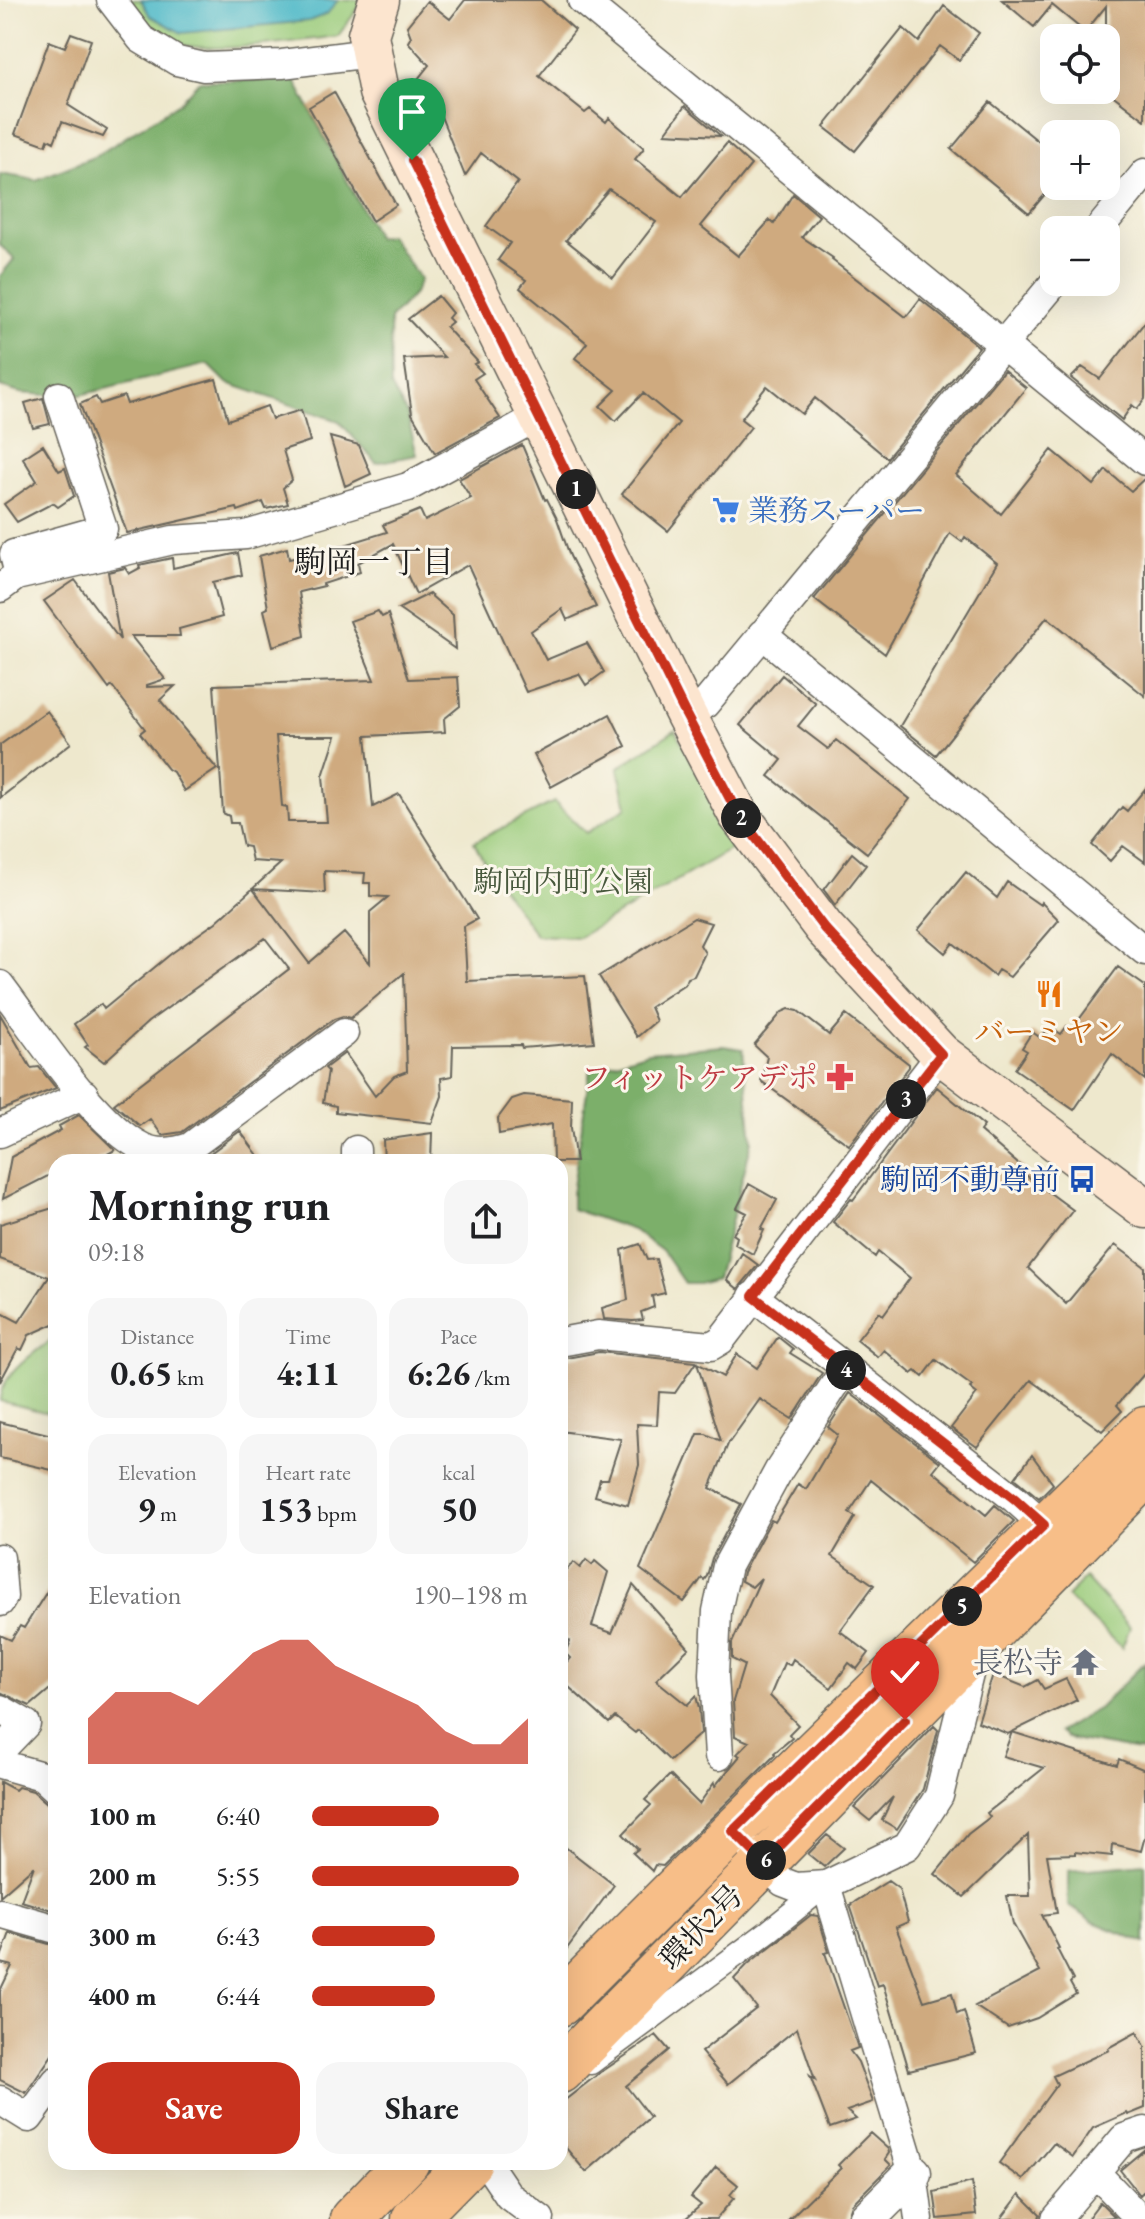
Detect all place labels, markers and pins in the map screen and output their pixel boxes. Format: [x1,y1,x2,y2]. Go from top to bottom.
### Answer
pin [378,78,446,160]
pin: 1 [556,469,596,509]
place label: 業務スーパー [748,491,925,530]
supermarket icon: 業務スーパー [711,495,741,525]
pin: 2 [721,798,761,838]
restaurant icon: バーミヤン [1034,979,1064,1009]
place label: バーミヤン [974,1012,1124,1051]
place label: フィットケアデポ [581,1058,818,1097]
pharmacy icon: フィットケアデポ [825,1062,855,1092]
pin: 3 [886,1079,926,1119]
place label: 駒岡不動尊前 [880,1160,1060,1199]
bus stop icon: 駒岡不動尊前 [1067,1164,1097,1194]
pin: 4 [826,1350,866,1390]
pin: 5 [942,1586,982,1626]
pin [871,1638,939,1720]
place label: 長松寺 [973,1643,1063,1682]
temple icon: 長松寺 [1070,1647,1100,1677]
pin: 6 [746,1840,786,1880]

